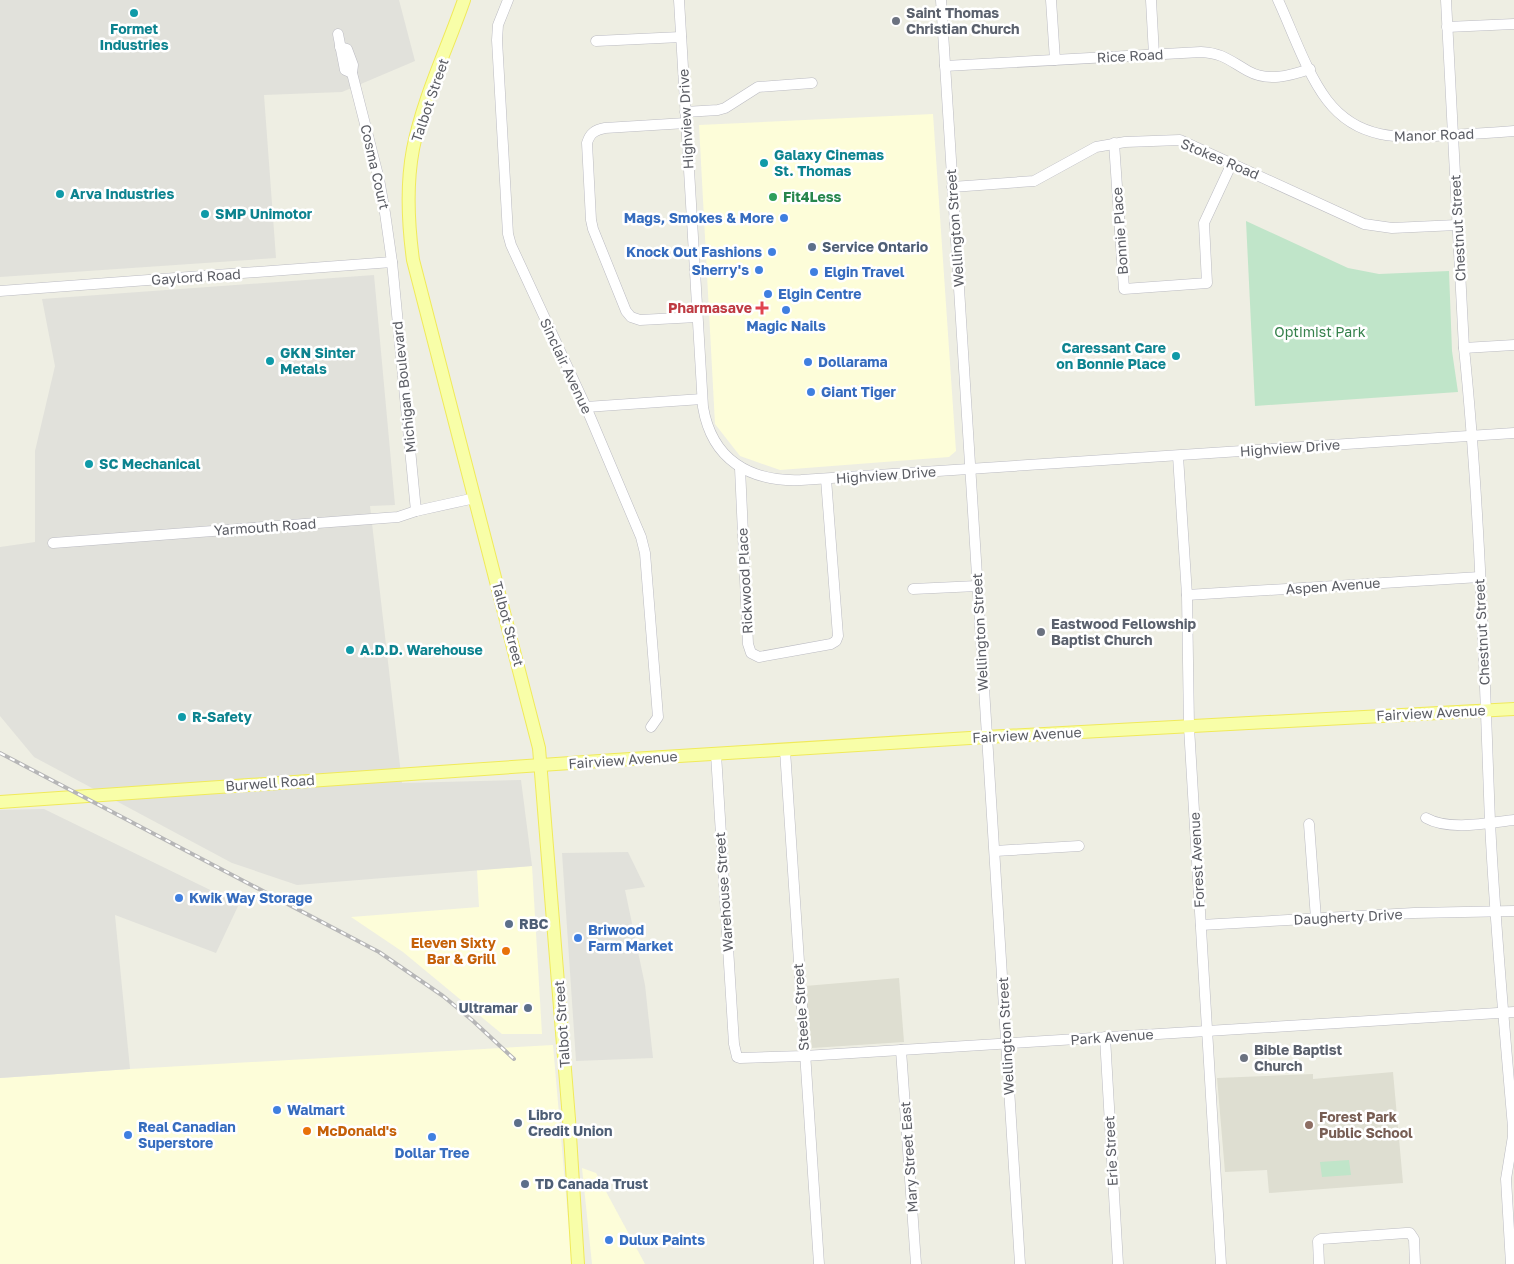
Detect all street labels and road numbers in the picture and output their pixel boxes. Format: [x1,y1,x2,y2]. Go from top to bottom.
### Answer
street label: Rice Road [1096,45,1164,66]
street label: Talbot Street [407,56,452,144]
street label: Highview Drive [674,68,697,170]
street label: Cosma Court [357,123,394,211]
street label: Manor Road [1394,125,1474,144]
street label: Stokes Road [1178,134,1262,183]
street label: Wellington Street [942,168,967,288]
street label: Chestnut Street [1446,174,1469,282]
street label: Bonnie Place [1108,187,1131,275]
street label: Gaylord Road [151,265,241,288]
street label: Sinclair Avenue [537,315,596,416]
street label: Michigan Boulevard [388,320,419,454]
street label: Highview Drive [1239,436,1341,459]
street label: Highview Drive [835,463,937,486]
street label: Yarmouth Road [213,514,317,539]
street label: Rickwood Place [733,527,756,635]
street label: Wellington Street [968,572,991,692]
street label: Aspen Avenue [1285,574,1381,597]
street label: Chestnut Street [1470,578,1493,686]
street label: Talbot Street [489,579,528,668]
street label: Fairview Avenue [1376,701,1486,724]
street label: Fairview Avenue [972,723,1082,746]
street label: Fairview Avenue [568,747,678,772]
street label: Burwell Road [225,771,315,794]
street label: Forest Avenue [1186,812,1208,908]
street label: Warehouse Street [711,831,736,953]
street label: Daugherty Drive [1293,905,1403,928]
street label: Steele Street [789,963,812,1051]
street label: Wellington Street [994,976,1017,1096]
street label: Talbot Street [550,980,573,1068]
street label: Park Avenue [1070,1025,1154,1048]
street label: Mary Street East [896,1101,921,1213]
street label: Erie Street [1100,1115,1121,1187]

